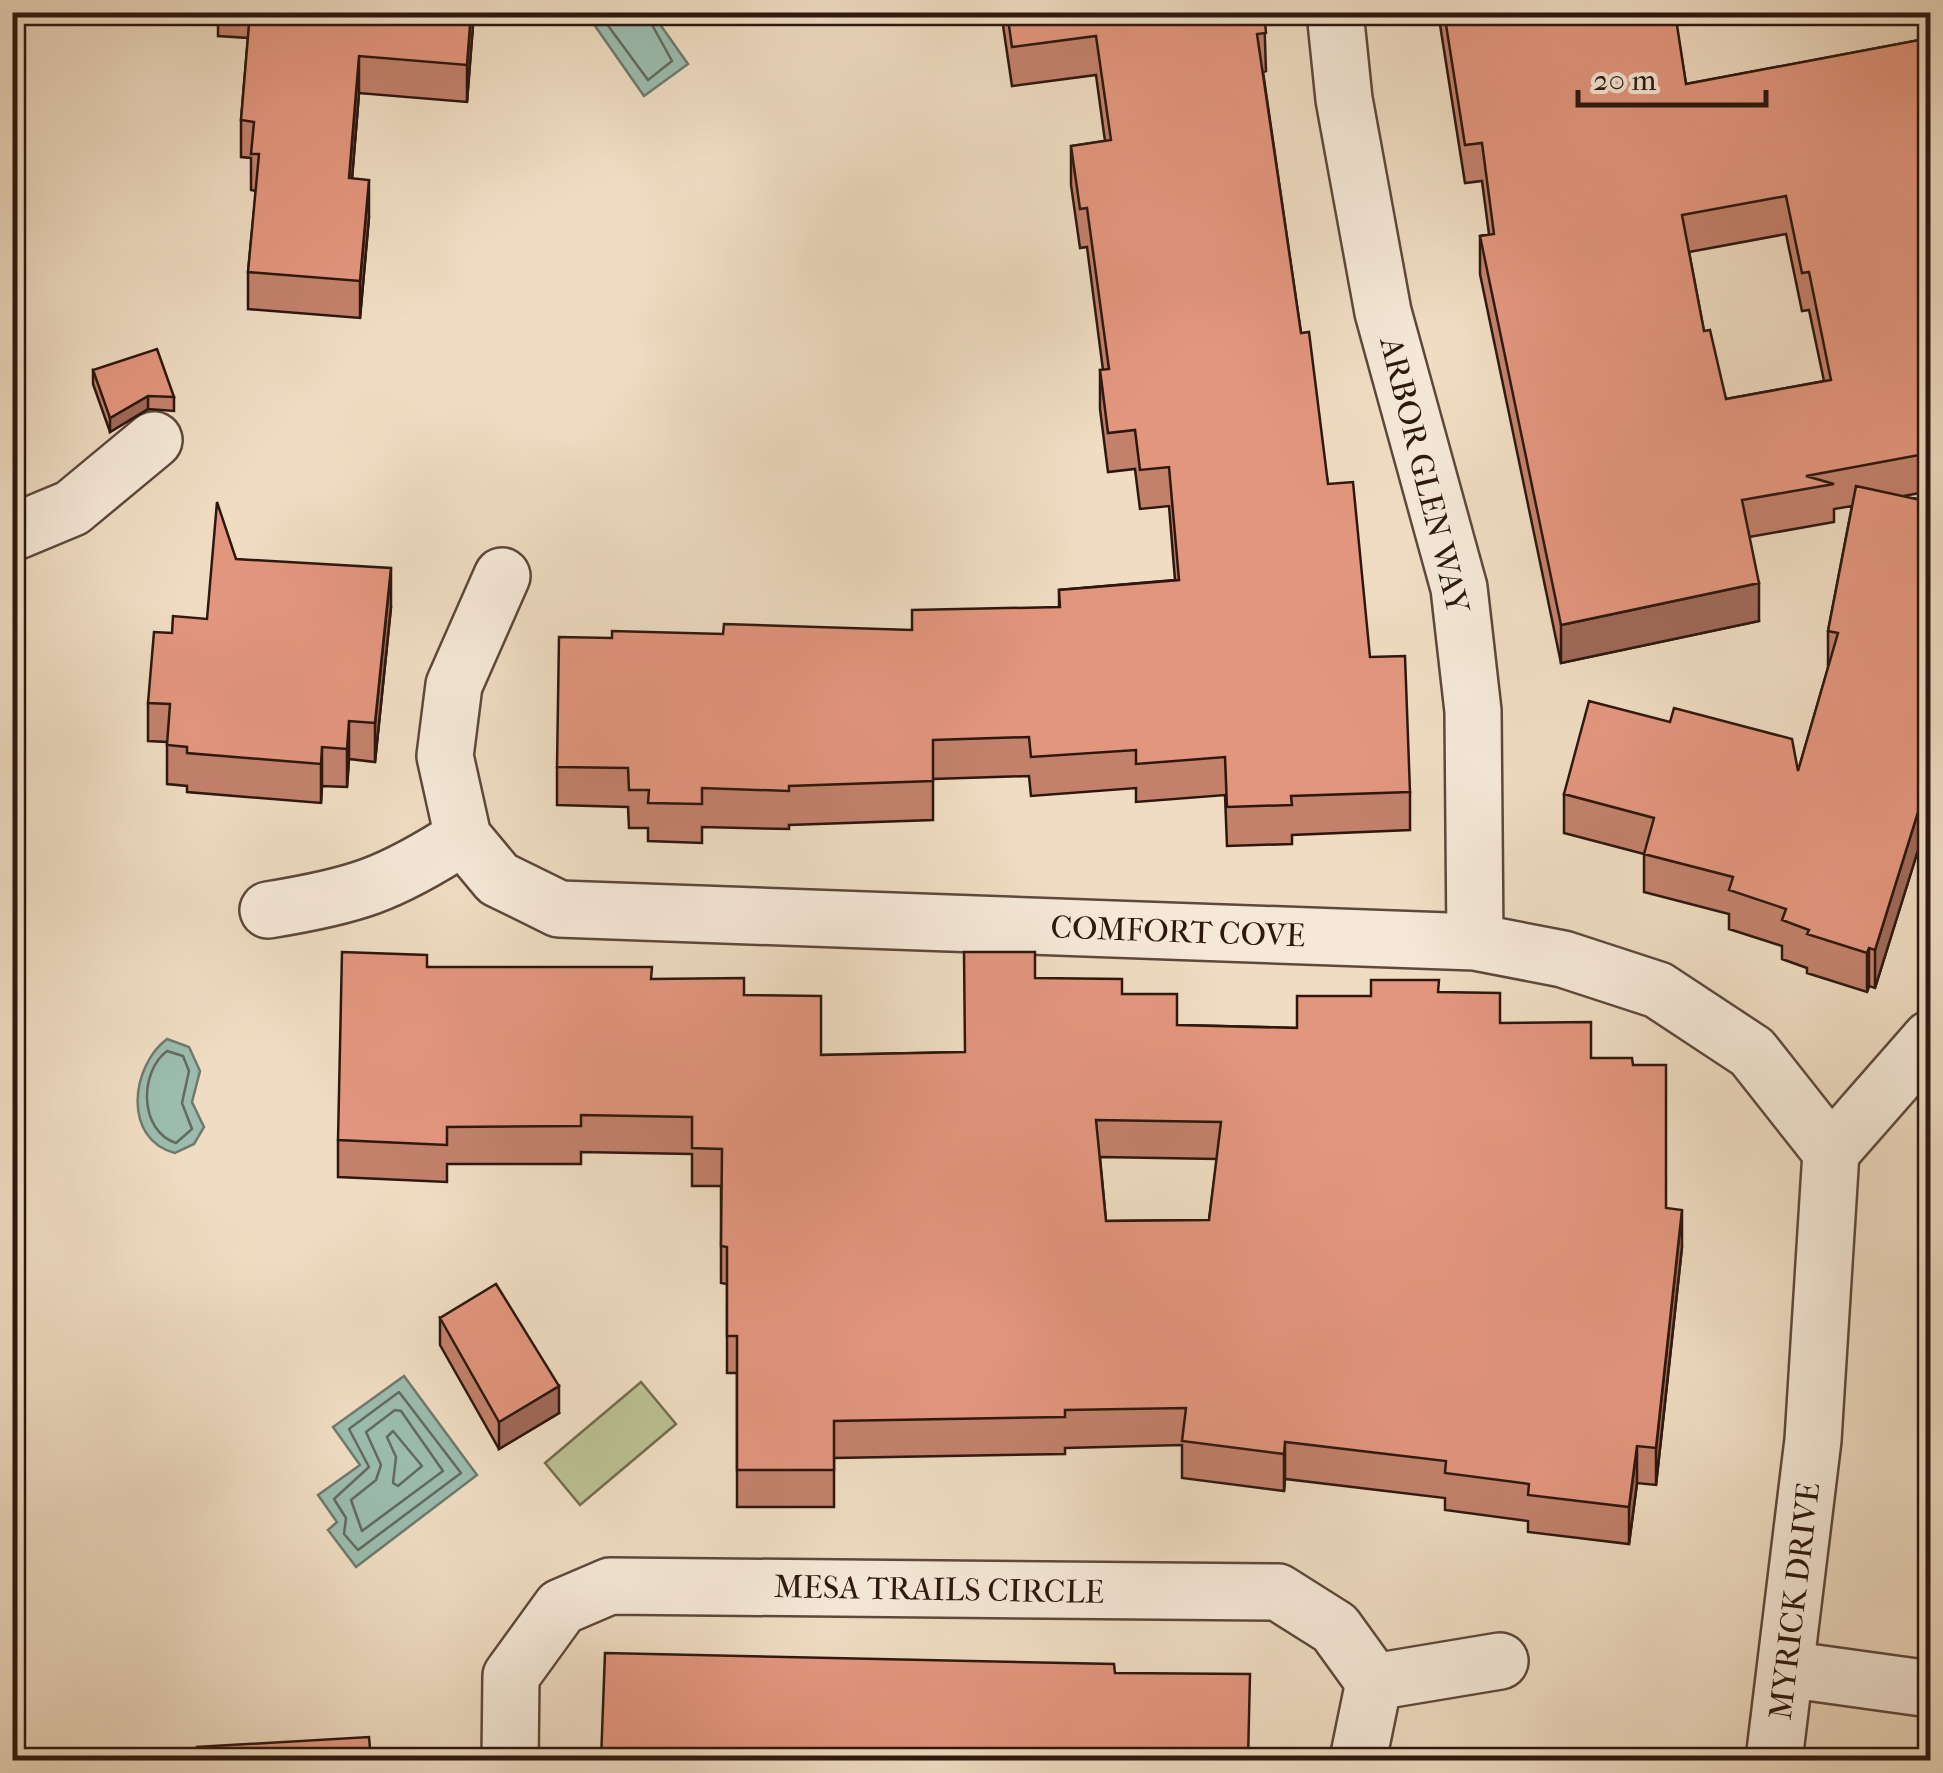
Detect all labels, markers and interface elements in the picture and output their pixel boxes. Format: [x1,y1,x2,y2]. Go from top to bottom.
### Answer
scale bar [1578,45,1766,107]
text: 20 m [1593,63,1656,98]
street label: ARBOR GLEN WAY [1372,331,1477,618]
street label: COMFORT COVE [1050,909,1306,954]
street label: MYRICK DRIVE [1762,1480,1827,1722]
street label: MESA TRAILS CIRCLE [774,1568,1104,1611]

